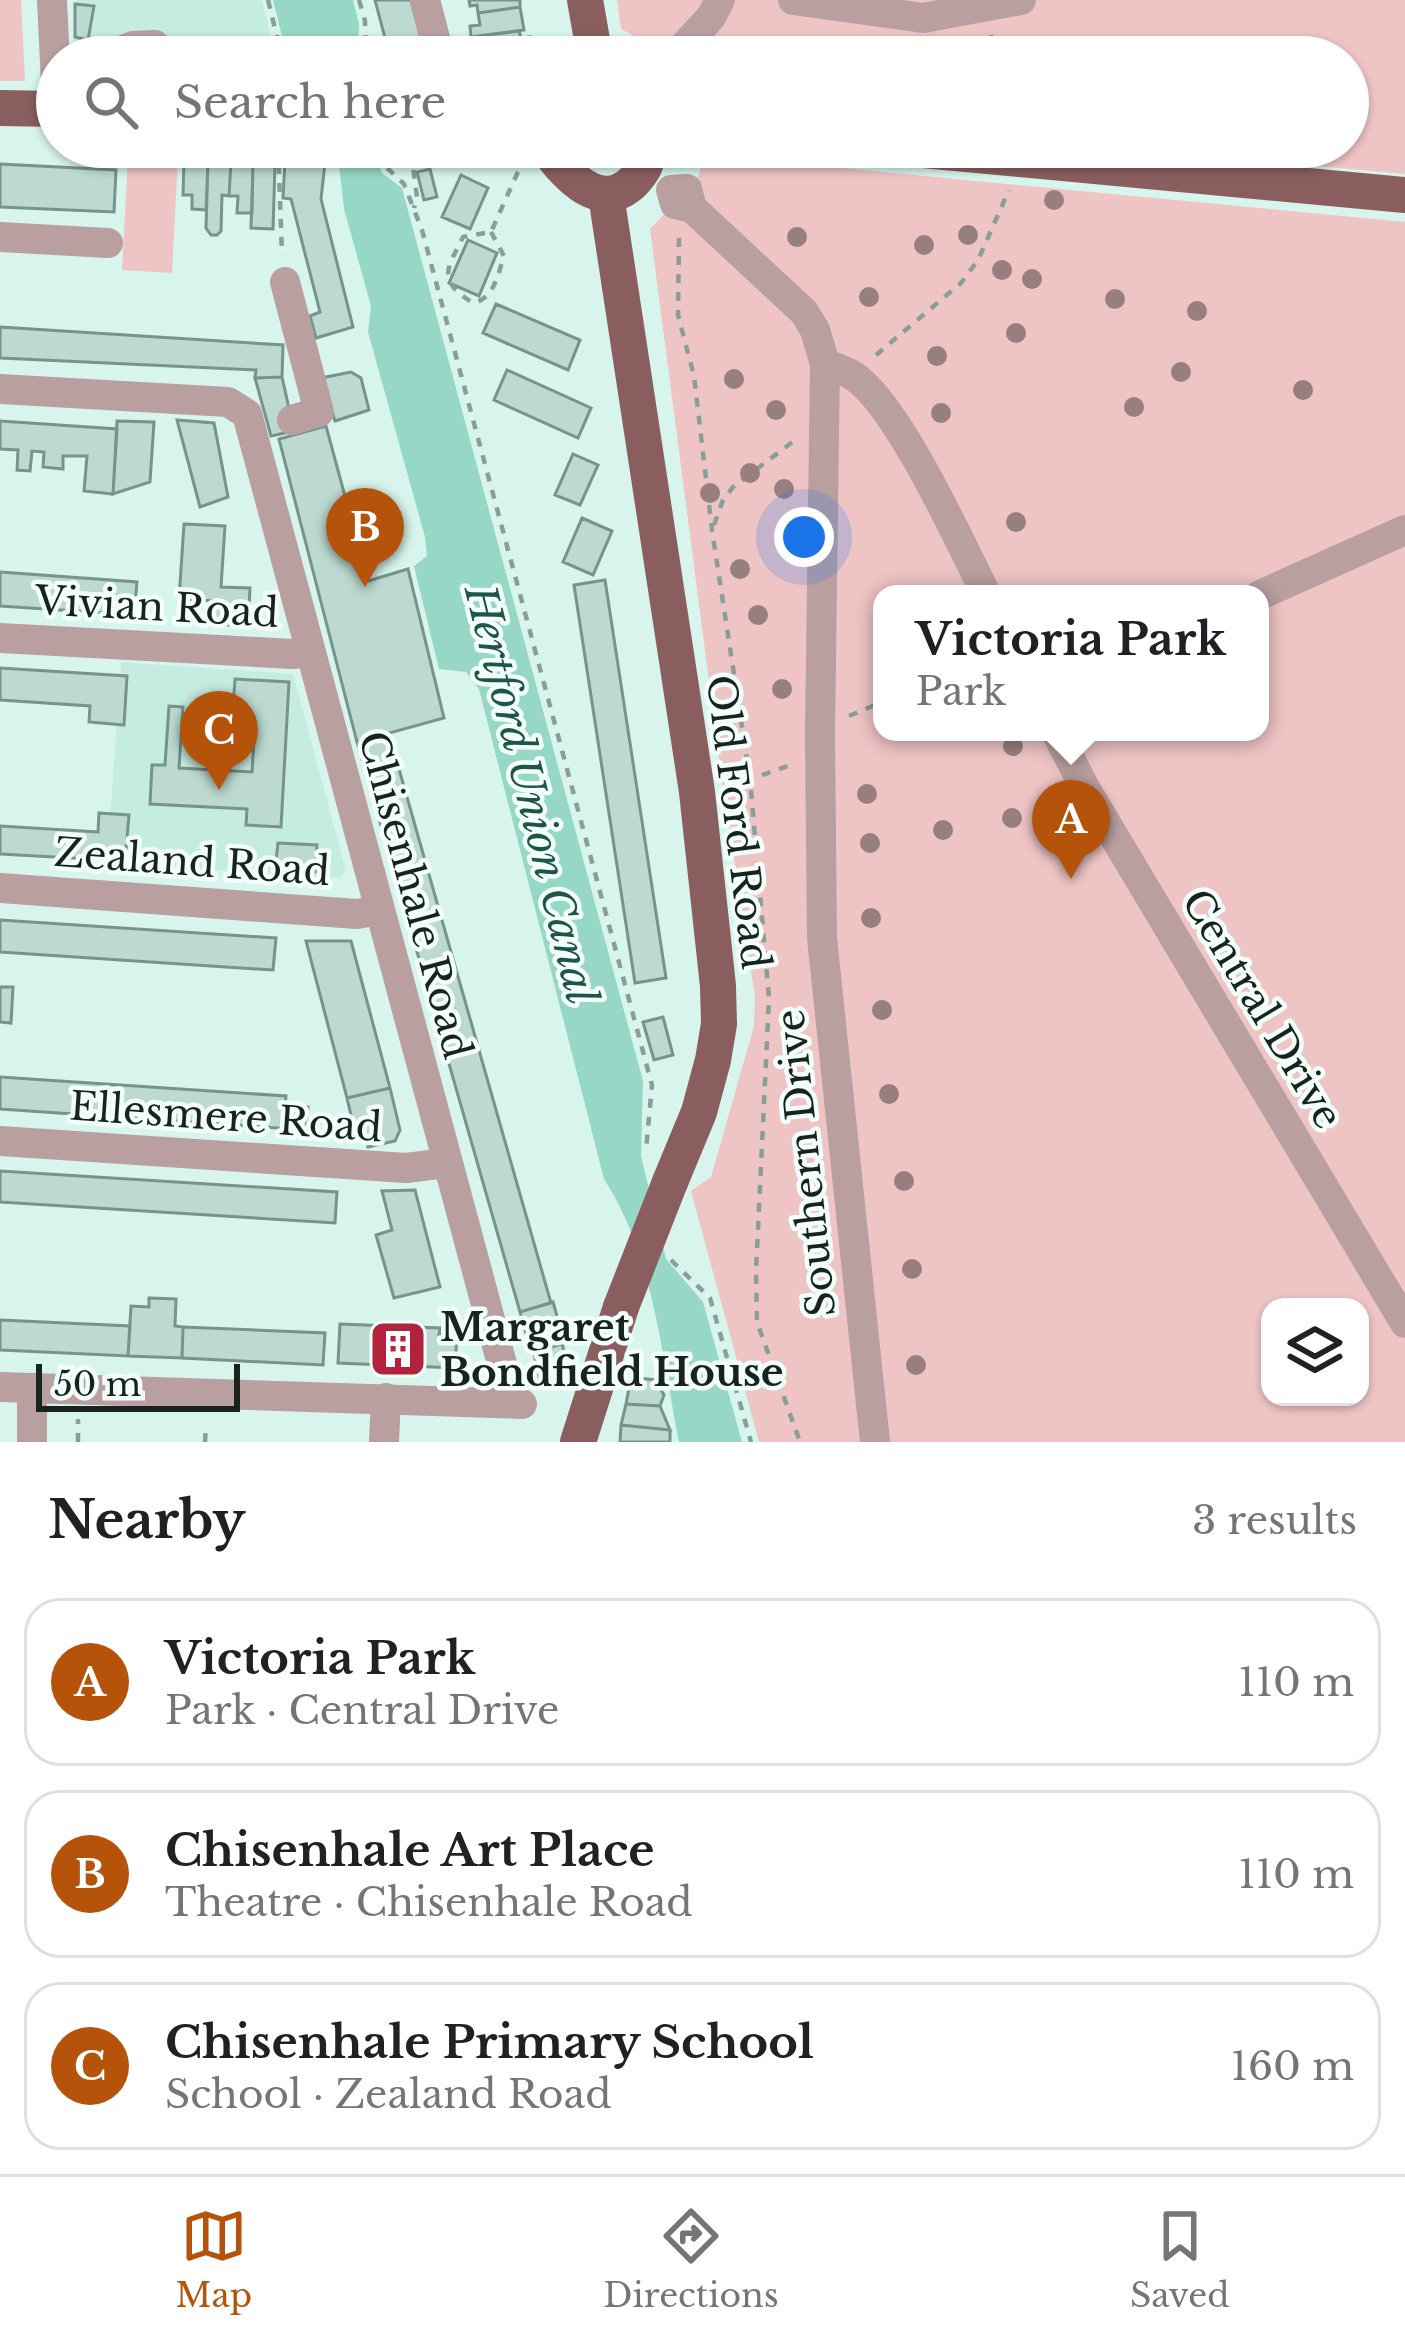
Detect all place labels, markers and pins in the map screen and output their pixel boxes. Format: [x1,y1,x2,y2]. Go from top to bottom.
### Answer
pin: B [326,488,404,587]
pin: C [180,691,258,790]
pin: A [1032,780,1110,879]
place label: Margaret Bondfield House [440,1303,784,1397]
building icon: Margaret Bondfield House [367,1318,429,1380]

